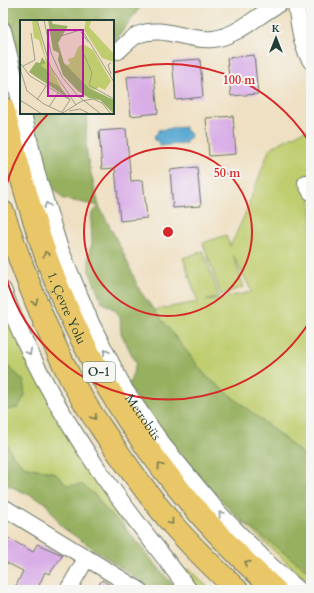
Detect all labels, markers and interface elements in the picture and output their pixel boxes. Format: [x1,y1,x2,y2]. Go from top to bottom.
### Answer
north arrow [256,18,296,58]
inset map [20,20,114,114]
text: K [272,21,281,36]
text: 100 m [223,72,256,88]
text: 50 m [214,165,241,181]
one-way arrow [43,202,52,209]
centre of rings [161,225,175,239]
one-way arrow [42,251,50,258]
street label: 1. Çevre Yolu [43,269,90,347]
one-way arrow [31,298,39,305]
one-way arrow [24,348,32,355]
one-way arrow [103,348,110,356]
road number: O-1 [83,362,115,382]
street label: Metrobüs [120,391,165,444]
one-way arrow [90,413,97,420]
one-way arrow [158,464,165,471]
one-way arrow [218,511,225,519]
one-way arrow [166,518,173,525]
one-way arrow [244,560,252,568]

